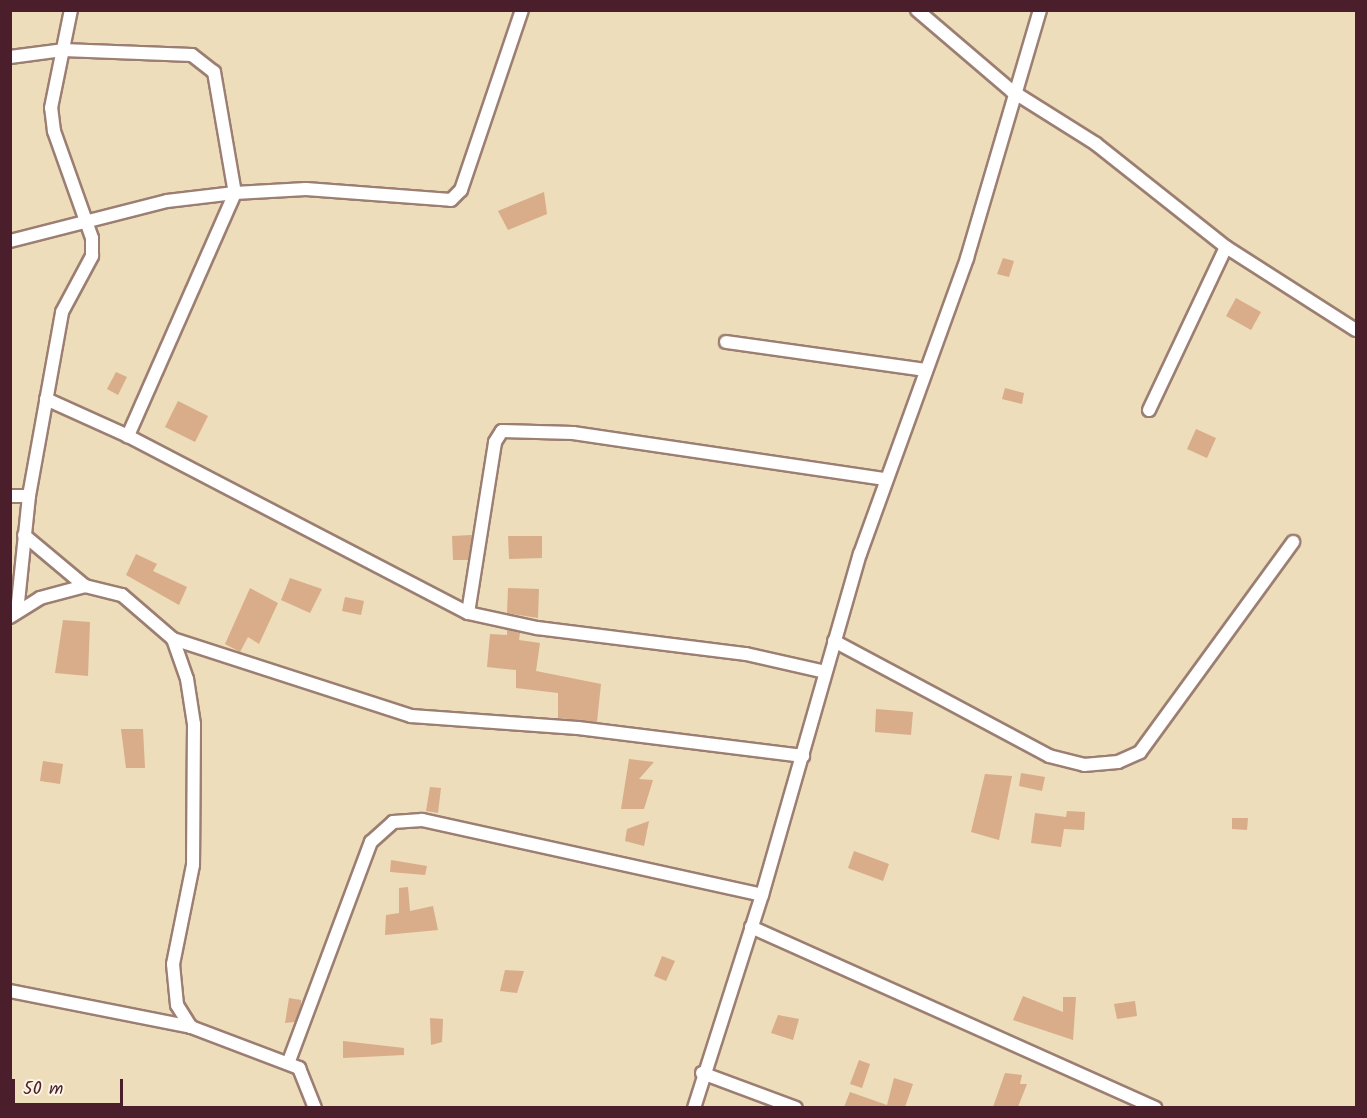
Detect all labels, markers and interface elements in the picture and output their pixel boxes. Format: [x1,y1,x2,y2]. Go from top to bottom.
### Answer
scale bar [15,1067,126,1105]
text: 50 m [23,1075,63,1104]

